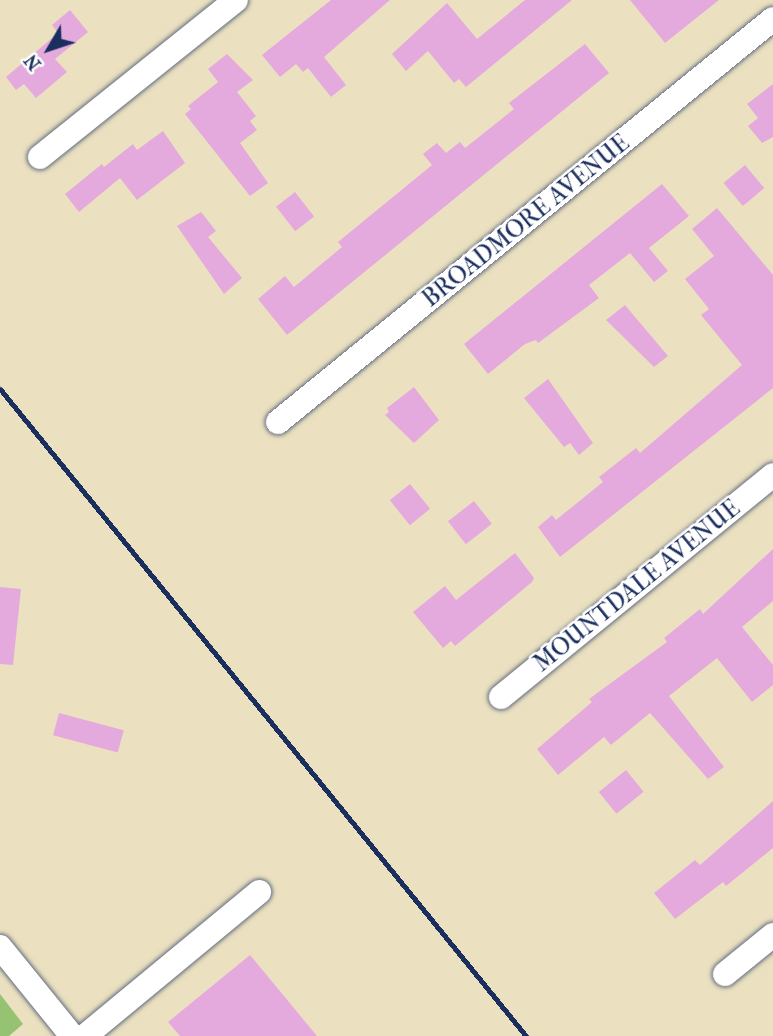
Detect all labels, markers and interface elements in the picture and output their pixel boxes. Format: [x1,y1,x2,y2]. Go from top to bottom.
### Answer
north arrow [14,14,84,84]
text: N [20,50,46,75]
street label: BROADMORE AVENUE [417,129,635,313]
street label: MOUNTDALE AVENUE [528,494,746,678]

